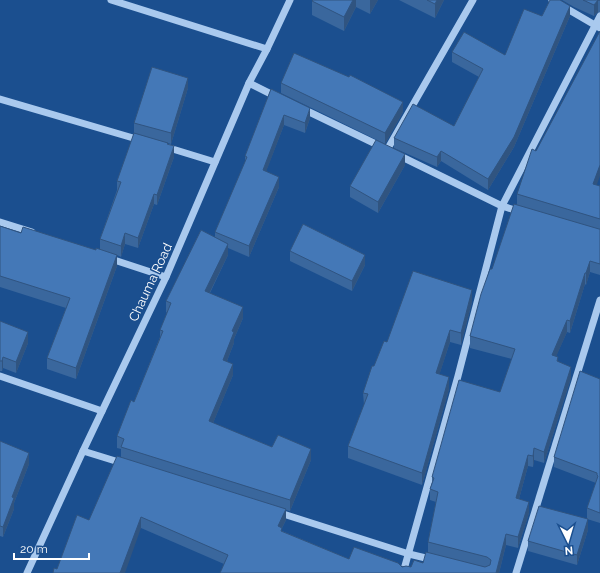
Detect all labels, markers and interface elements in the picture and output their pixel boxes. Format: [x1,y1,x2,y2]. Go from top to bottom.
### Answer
street label: Chauma Road [126,241,175,324]
north arrow [548,521,588,561]
scale bar [14,535,89,561]
text: 20 m [20,542,48,556]
text: N [564,544,574,557]

